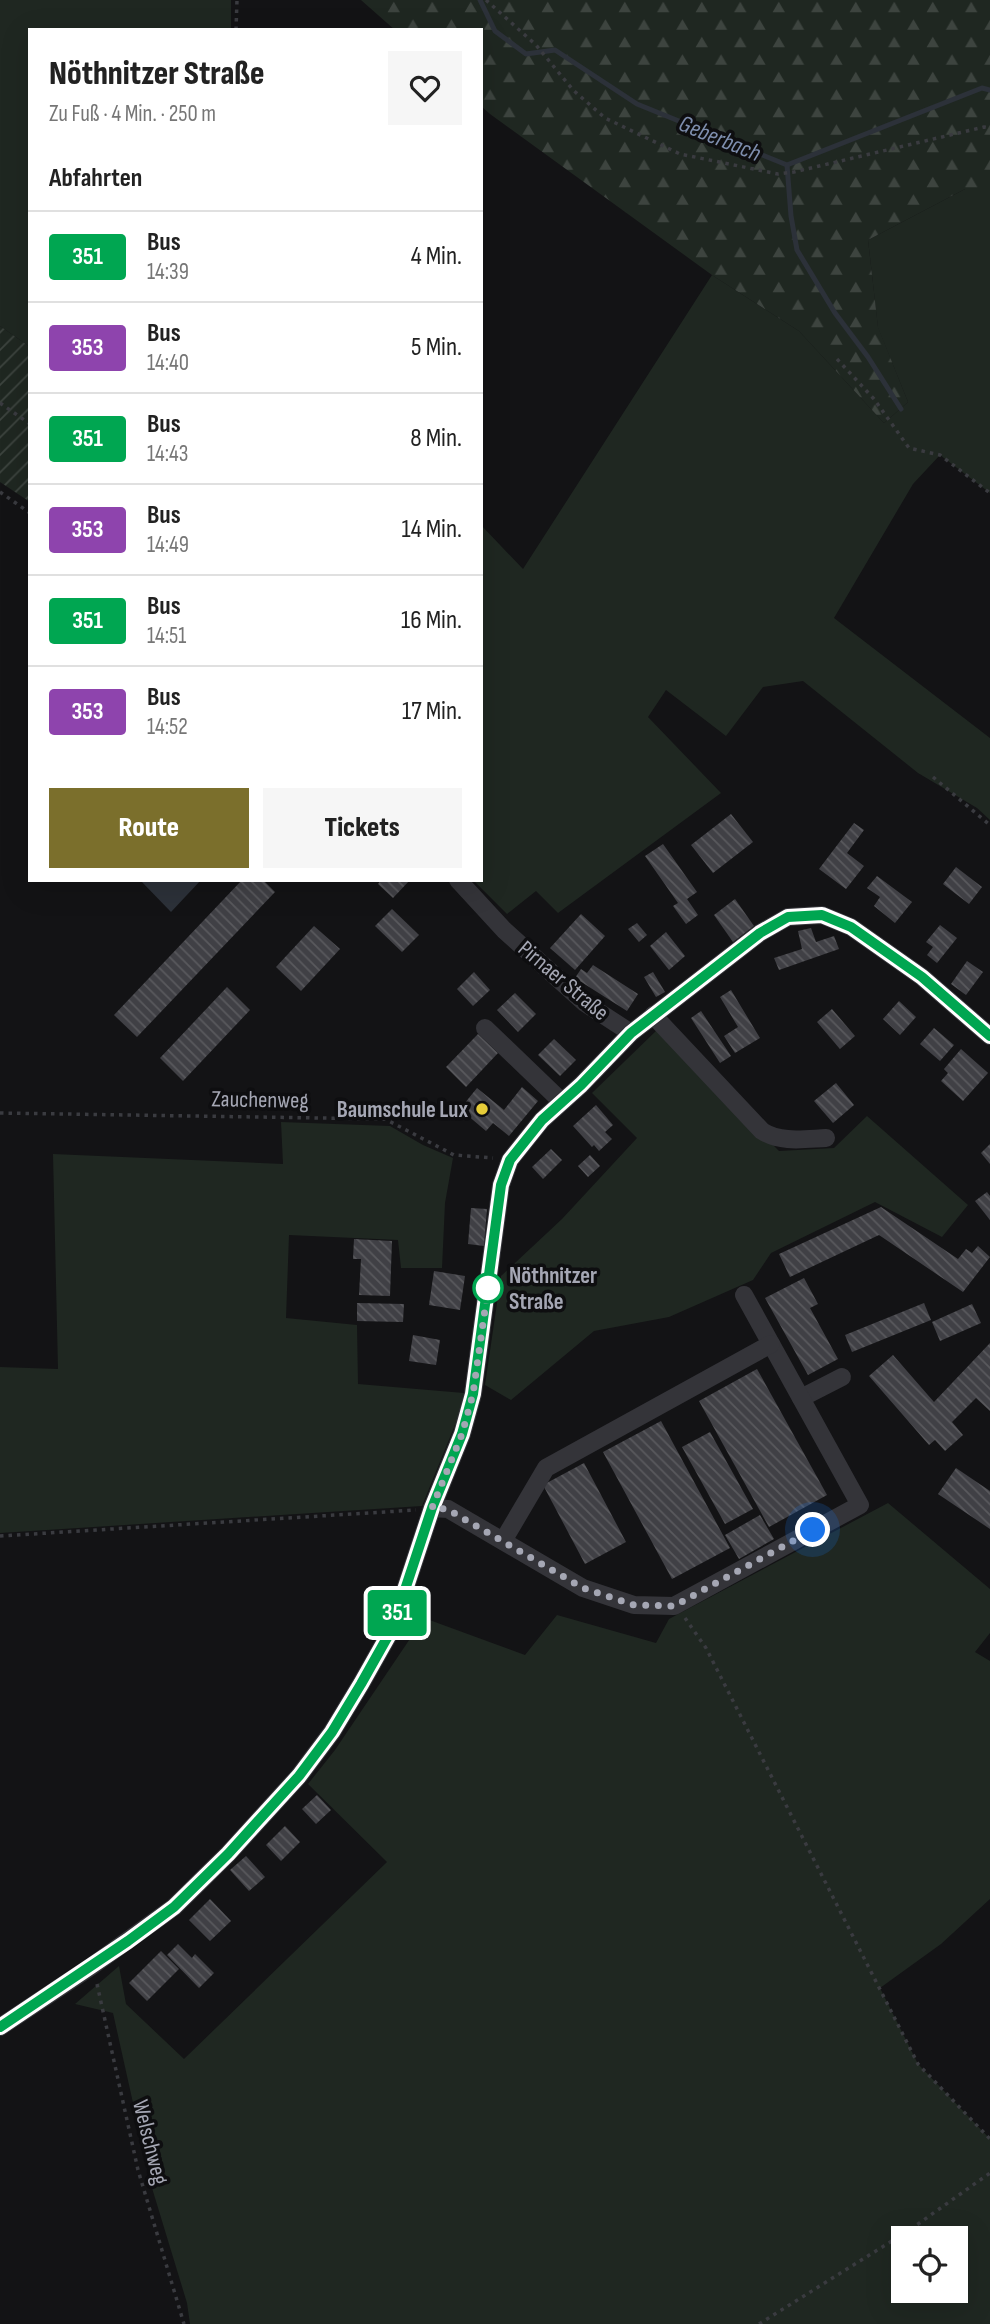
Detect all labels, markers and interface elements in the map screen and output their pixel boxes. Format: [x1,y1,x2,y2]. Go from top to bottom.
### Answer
button: heart [388,51,462,125]
text: Nöthnitzer Straße [49,54,265,94]
text: Zu Fuß · 4 Min. · 250 m [49,100,216,128]
water label: Geberbach [675,109,765,168]
text: Abfahrten [49,163,142,194]
text: Bus [147,227,181,258]
text: 4 Min. [411,241,462,272]
text: 351 [72,242,103,271]
text: 14:39 [147,258,189,286]
text: Bus [147,318,181,349]
text: 5 Min. [411,332,462,363]
text: 353 [71,333,104,362]
text: 14:40 [147,349,189,377]
text: Bus [147,409,181,440]
text: 8 Min. [410,423,462,454]
text: 351 [72,424,103,453]
text: 14:43 [147,440,188,468]
text: Bus [147,500,181,531]
text: 14 Min. [402,514,462,545]
text: 353 [71,515,104,544]
text: 14:49 [147,531,189,559]
text: Bus [147,591,181,622]
text: 16 Min. [401,605,462,636]
text: 351 [72,606,103,635]
text: 14:51 [147,622,186,650]
text: Bus [147,682,181,713]
text: 17 Min. [402,696,462,727]
text: 353 [71,697,104,726]
text: 14:52 [147,713,188,741]
button: Route [49,788,249,868]
button: Tickets [263,788,462,868]
street label: Pirnaer Straße [512,935,614,1027]
street label: Zauchenweg [211,1085,309,1115]
place label: Baumschule Lux [337,1096,468,1124]
marker: Baumschule Lux [474,1101,490,1117]
place label: Nöthnitzer Straße [509,1262,597,1316]
marker: Nöthnitzer Straße [473,1273,503,1303]
your location [795,1512,830,1547]
line badge: 351 [357,1590,437,1636]
text: 351 [382,1598,412,1627]
street label: Welschweg [126,2097,174,2188]
map controls [891,2226,968,2303]
button: locate [891,2226,968,2303]

